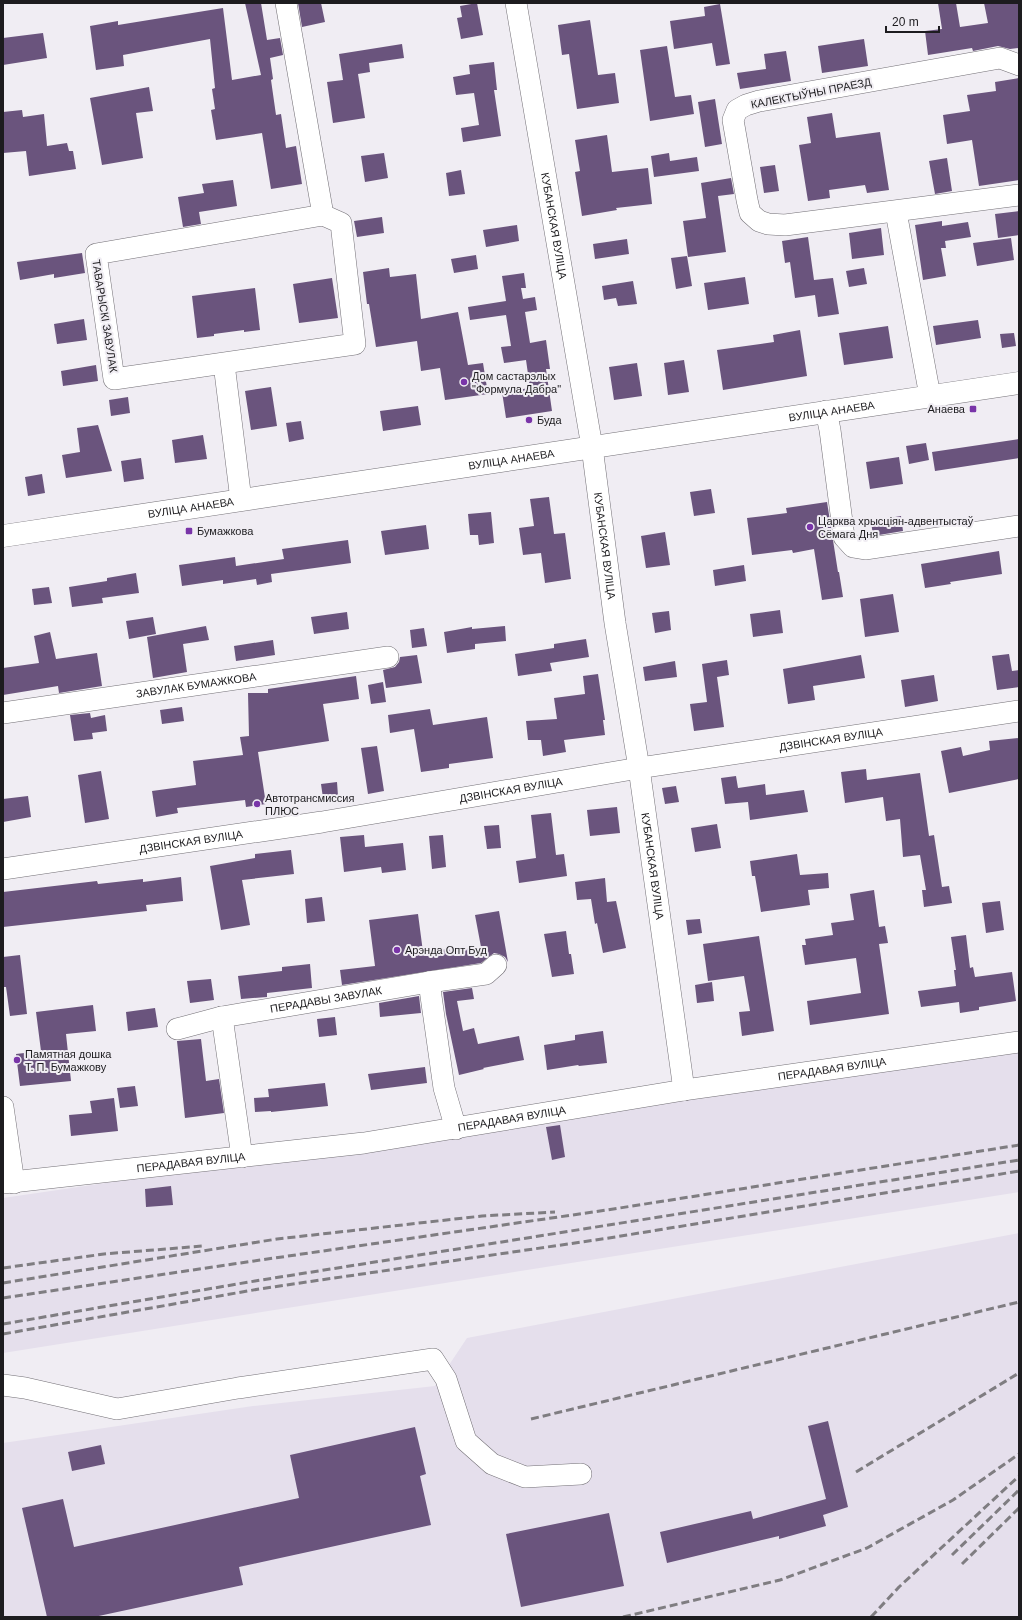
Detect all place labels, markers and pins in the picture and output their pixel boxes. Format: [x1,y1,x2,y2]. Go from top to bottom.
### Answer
place label: Дом састарэлых "Формула Дабра" [472,370,561,395]
marker: Дом састарэлых "Формула Дабра" [459,377,469,387]
place label: Анаева [928,403,966,415]
marker: Анаева [968,404,978,414]
place label: Буда [537,414,563,426]
marker: Буда [524,415,534,425]
place label: Царква хрысціян-адвентыстаў Сёмага Дня [818,515,974,540]
marker: Царква хрысціян-адвентыстаў Сёмага Дня [805,522,815,532]
place label: Бумажкова [197,525,254,537]
marker: Бумажкова [184,526,194,536]
place label: Автотрансмиссия ПЛЮС [265,792,354,817]
marker: Автотрансмиссия ПЛЮС [252,799,262,809]
place label: Арэнда Опт Буд [405,944,487,956]
marker: Арэнда Опт Буд [392,945,402,955]
place label: Памятная дошка Т. П. Бумажкову [25,1048,112,1073]
marker: Памятная дошка Т. П. Бумажкову [12,1055,22,1065]

